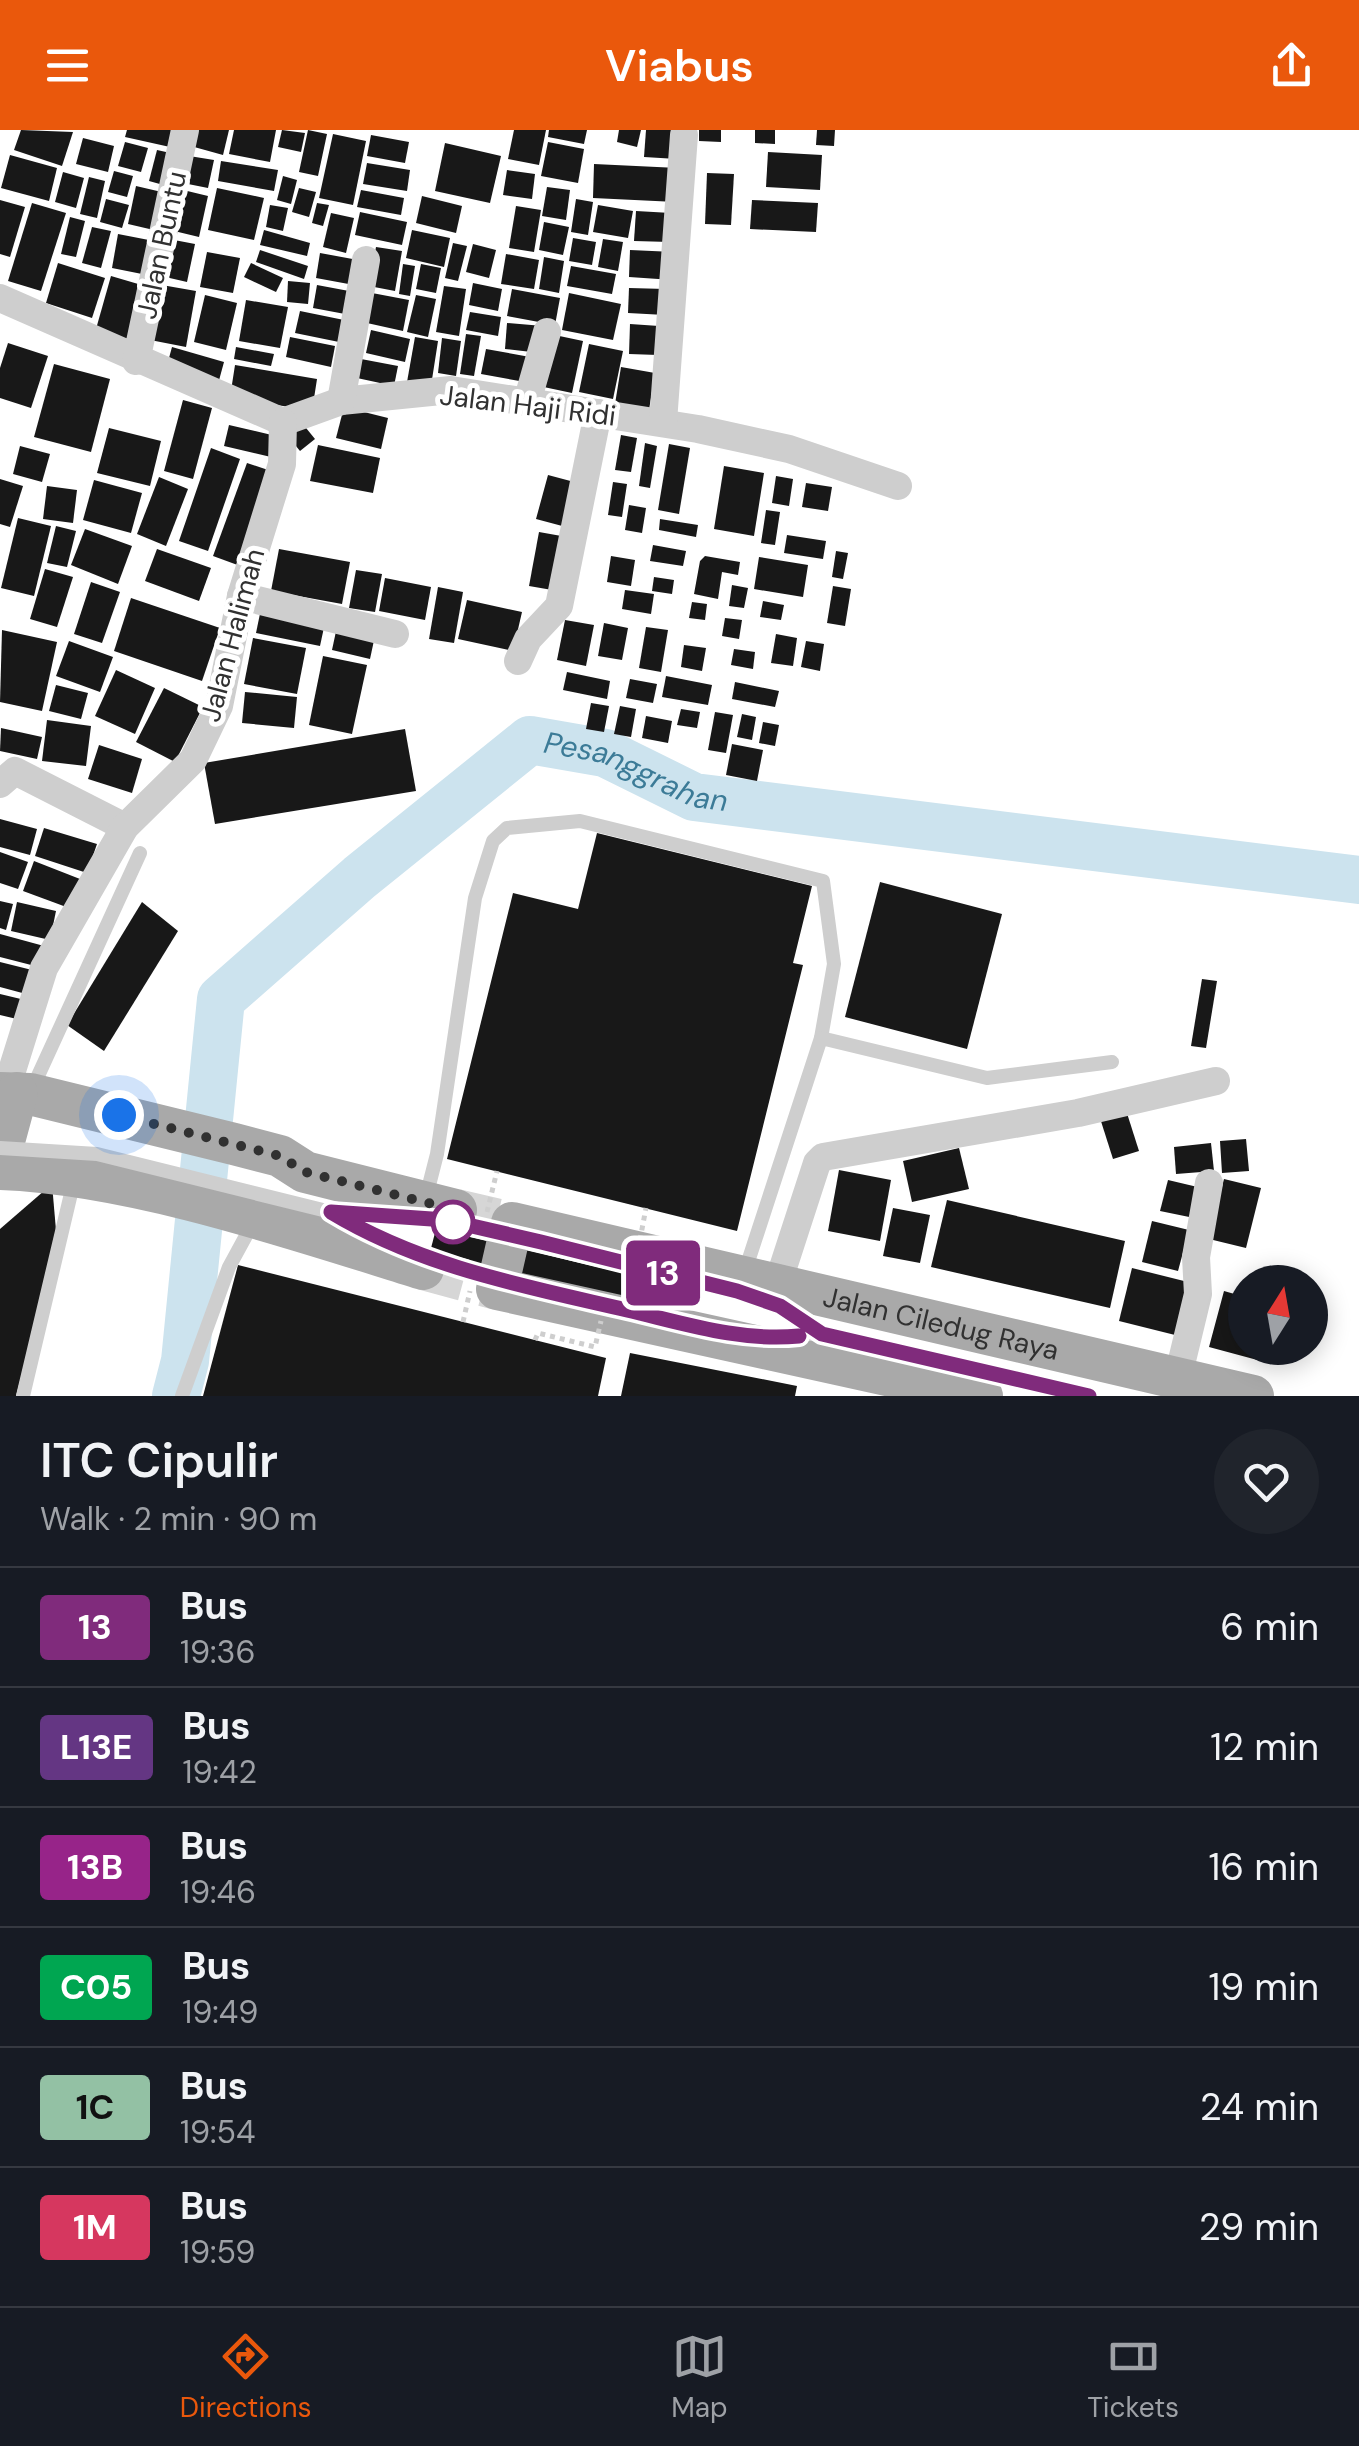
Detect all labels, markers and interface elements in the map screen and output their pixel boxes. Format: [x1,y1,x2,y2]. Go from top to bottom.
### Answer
text: Viabus [605,36,754,95]
icon: menu [40,38,95,93]
icon: share [1264,38,1319,93]
street label: Jalan Buntu [128,168,195,322]
street label: Jalan Haji Ridi [438,376,618,435]
street label: Jalan Halimah [192,544,273,726]
water label: Pesanggrahan [541,723,730,820]
your location [94,1090,144,1140]
unlabelled marker [432,1201,474,1243]
line badge: 13 [618,1240,708,1306]
text: 13 [646,1250,680,1296]
north arrow [1228,1265,1328,1365]
map controls [1228,1265,1328,1365]
street label: Jalan Ciledug Raya [819,1278,1063,1369]
text: ITC Cipulir [40,1429,278,1492]
button: heart [1214,1429,1319,1534]
text: Walk · 2 min · 90 m [40,1498,317,1540]
text: Bus [180,1581,248,1631]
text: 6 min [1220,1602,1319,1652]
text: 13 [78,1604,112,1650]
text: 19:36 [180,1631,256,1673]
text: Bus [183,1701,250,1751]
text: 12 min [1210,1722,1319,1772]
text: L13E [60,1724,133,1770]
text: 19:42 [183,1751,257,1793]
text: Bus [180,1821,248,1871]
text: 16 min [1208,1842,1319,1892]
text: 13B [67,1844,123,1890]
text: 19:46 [180,1871,256,1913]
text: Bus [182,1941,250,1991]
text: 19 min [1208,1962,1319,2012]
text: C05 [60,1964,132,2010]
text: 19:49 [182,1991,258,2033]
text: Bus [180,2061,248,2111]
text: 24 min [1200,2082,1319,2132]
text: 1C [76,2084,114,2130]
text: 19:54 [180,2111,256,2153]
text: Bus [180,2181,248,2231]
text: 29 min [1199,2202,1319,2252]
text: 1M [73,2204,117,2250]
text: 19:59 [180,2231,255,2273]
tab: Directions [180,2329,312,2426]
tab: Map [671,2329,728,2426]
tab: Tickets [1087,2329,1179,2426]

